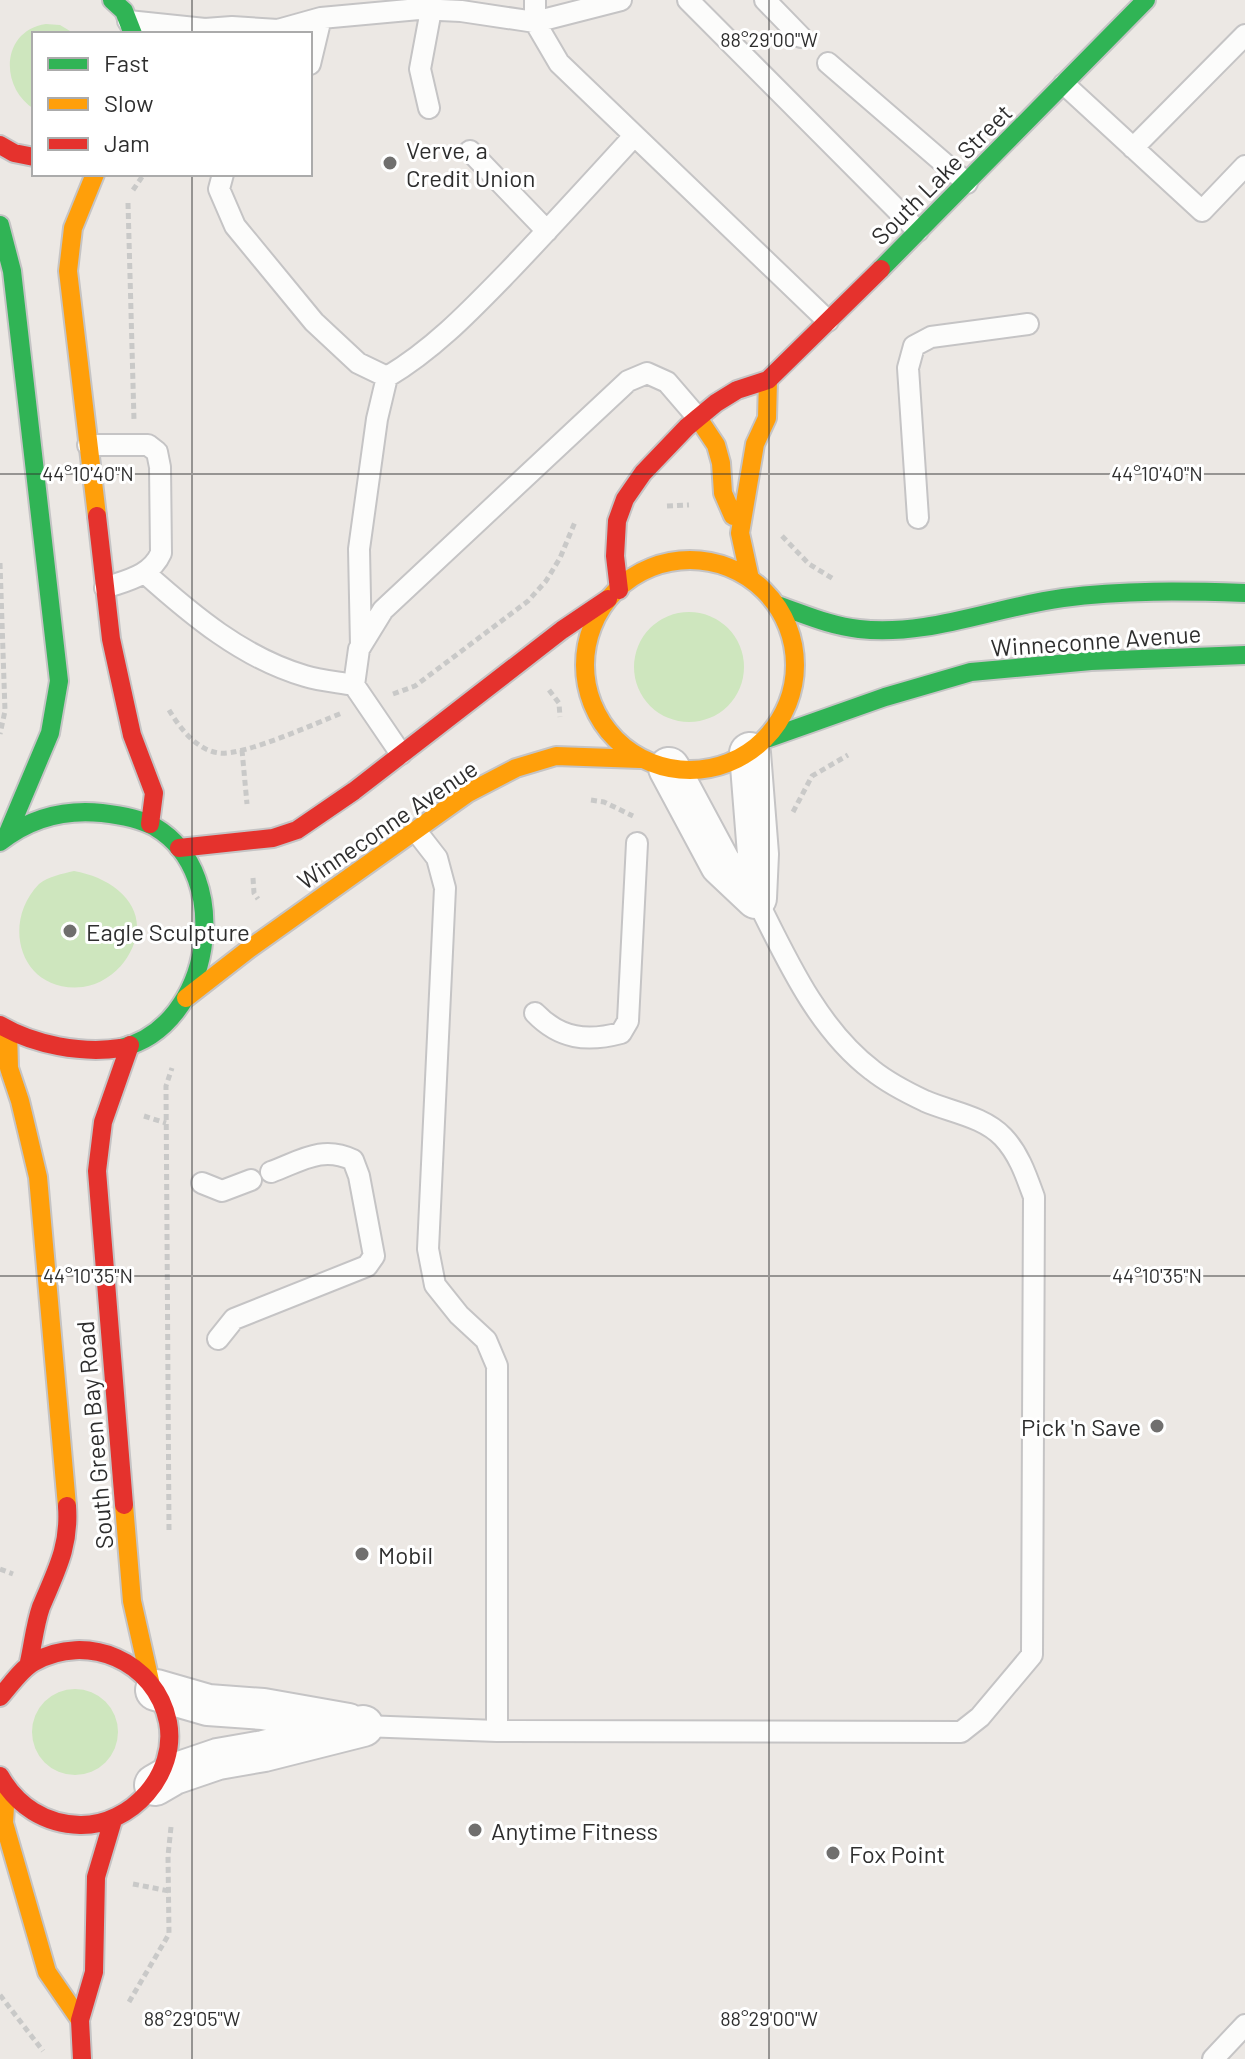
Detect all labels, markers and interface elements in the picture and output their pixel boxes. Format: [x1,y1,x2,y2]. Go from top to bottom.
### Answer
text: 88°29'00"W [720,27,818,51]
legend [32,32,312,176]
text: Fast [104,48,149,77]
text: Slow [104,88,153,117]
street label: South Lake Street [865,98,1017,250]
text: Jam [104,128,150,157]
place label: Verve, a Credit Union [406,135,535,192]
marker: Verve, a Credit Union [381,154,399,172]
text: 44°10'40"N [42,461,134,485]
text: 44°10'40"N [1111,461,1203,485]
street label: Winneconne Avenue [990,618,1202,662]
street label: Winneconne Avenue [292,753,482,895]
place label: Eagle Sculpture [86,917,250,946]
marker: Eagle Sculpture [61,922,79,940]
text: 44°10'35"N [43,1263,133,1287]
text: 44°10'35"N [1112,1263,1202,1287]
street label: South Green Bay Road [70,1320,118,1550]
place label: Pick 'n Save [1021,1412,1141,1441]
marker: Pick 'n Save [1148,1417,1166,1435]
place label: Mobil [378,1540,433,1569]
marker: Mobil [353,1545,371,1563]
place label: Anytime Fitness [491,1816,658,1845]
marker: Anytime Fitness [466,1821,484,1839]
place label: Fox Point [849,1839,945,1868]
marker: Fox Point [824,1844,842,1862]
text: 88°29'05"W [144,2006,241,2030]
text: 88°29'00"W [720,2006,818,2030]

